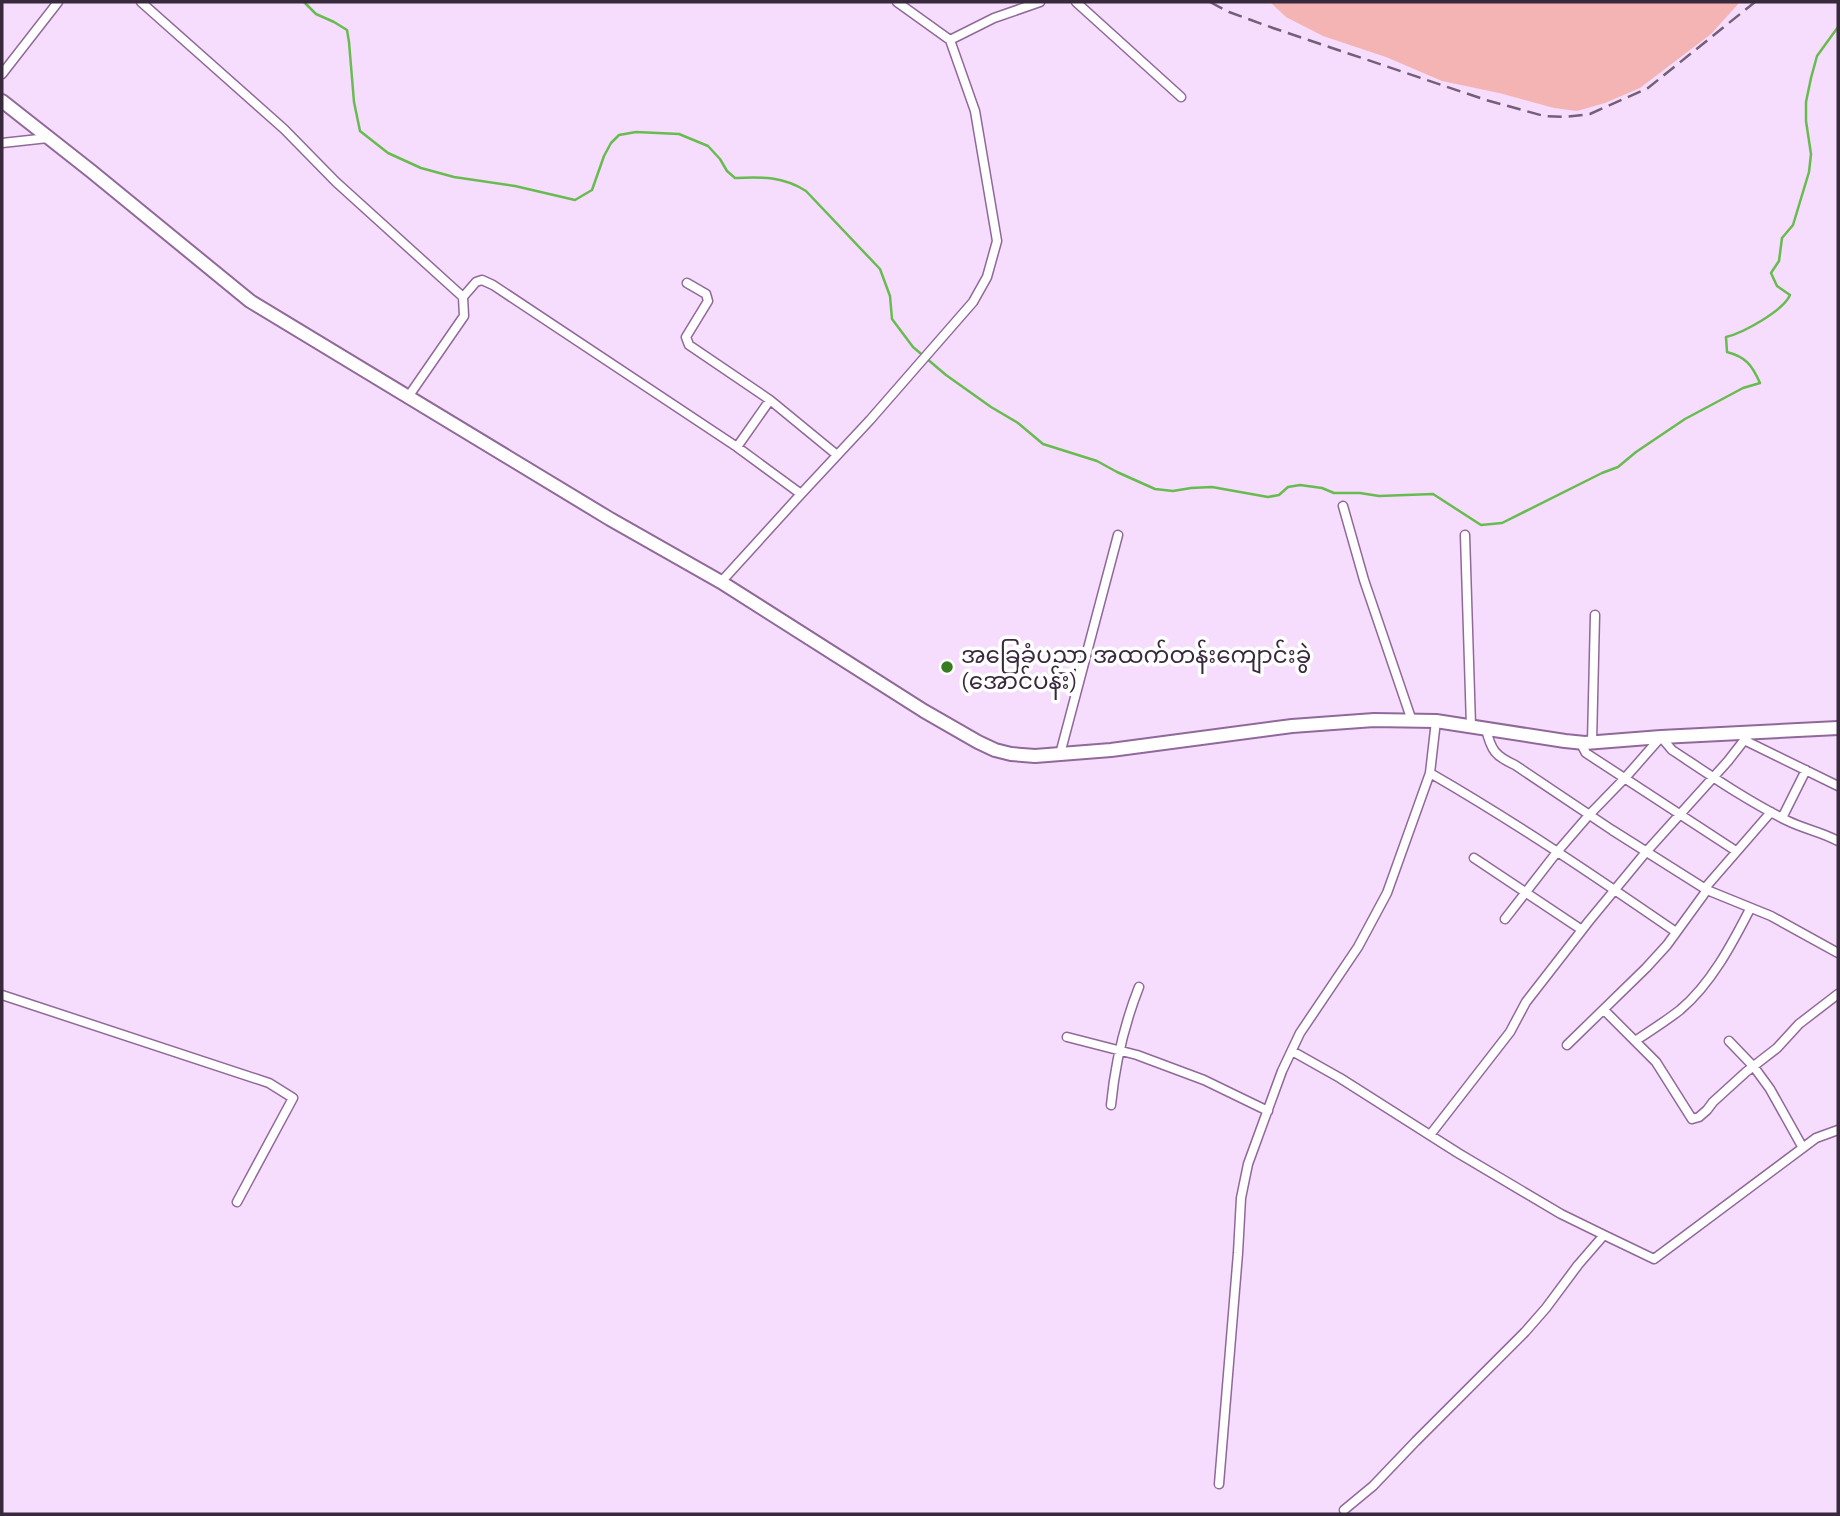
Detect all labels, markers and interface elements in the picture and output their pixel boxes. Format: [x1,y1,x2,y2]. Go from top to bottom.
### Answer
place label: အခြေခံပညာ အထက်တန်းကျောင်းခွဲ (အောင်ပန်း) [961,639,1311,700]
marker: အခြေခံပညာ အထက်တန်းကျောင်းခွဲ (အောင်ပန်း) [939,659,955,675]

